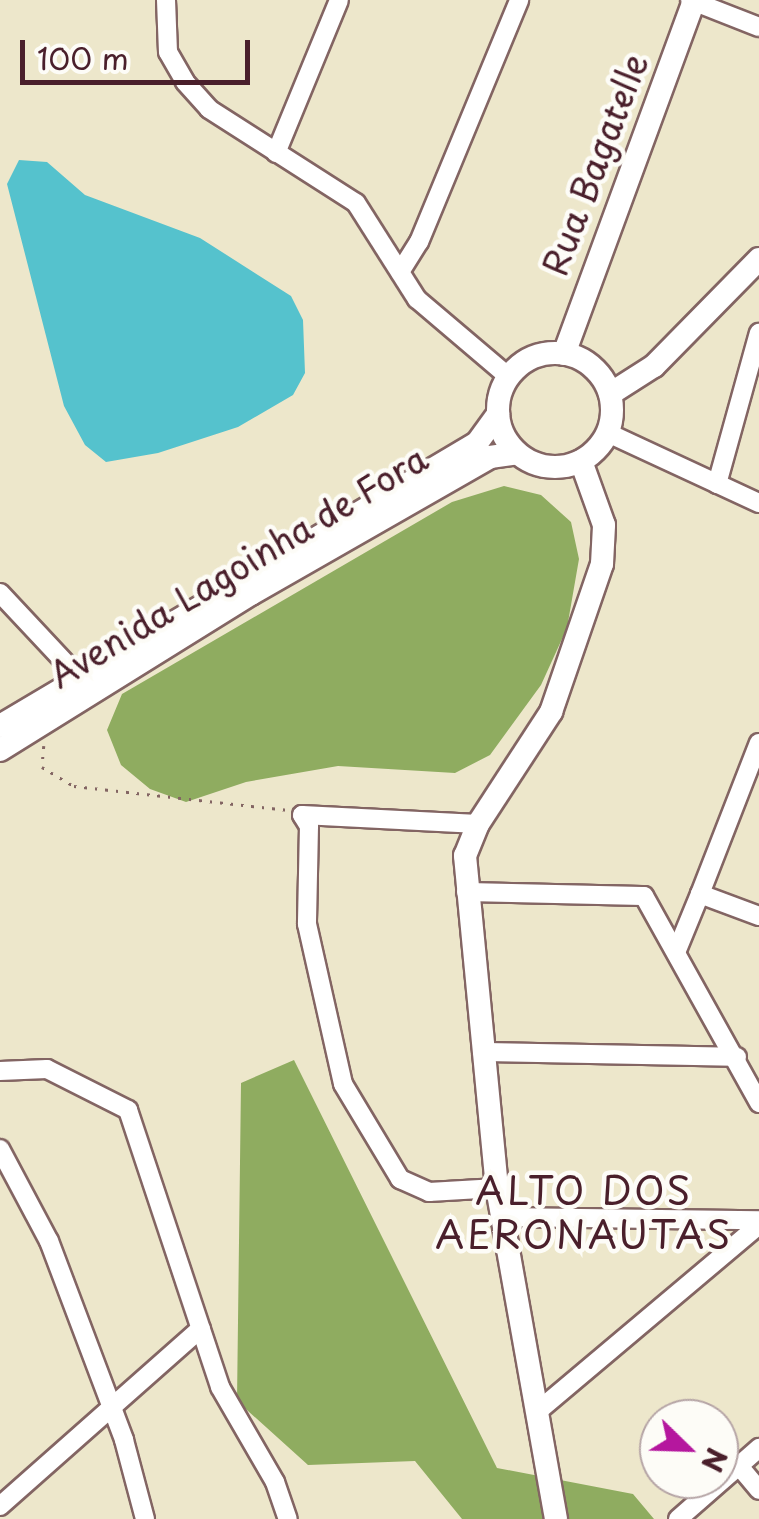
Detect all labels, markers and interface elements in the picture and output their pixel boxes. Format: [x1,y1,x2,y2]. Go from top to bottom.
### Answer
scale bar [25,20,255,82]
text: 100 m [37,35,129,80]
street label: Rua Bagatelle [532,46,656,282]
street label: Avenida Lagoinha de Fora [41,436,435,696]
district label: ALTO DOS AERONAUTAS [436,1167,732,1256]
north arrow [639,1399,739,1499]
text: N [691,1442,739,1479]

